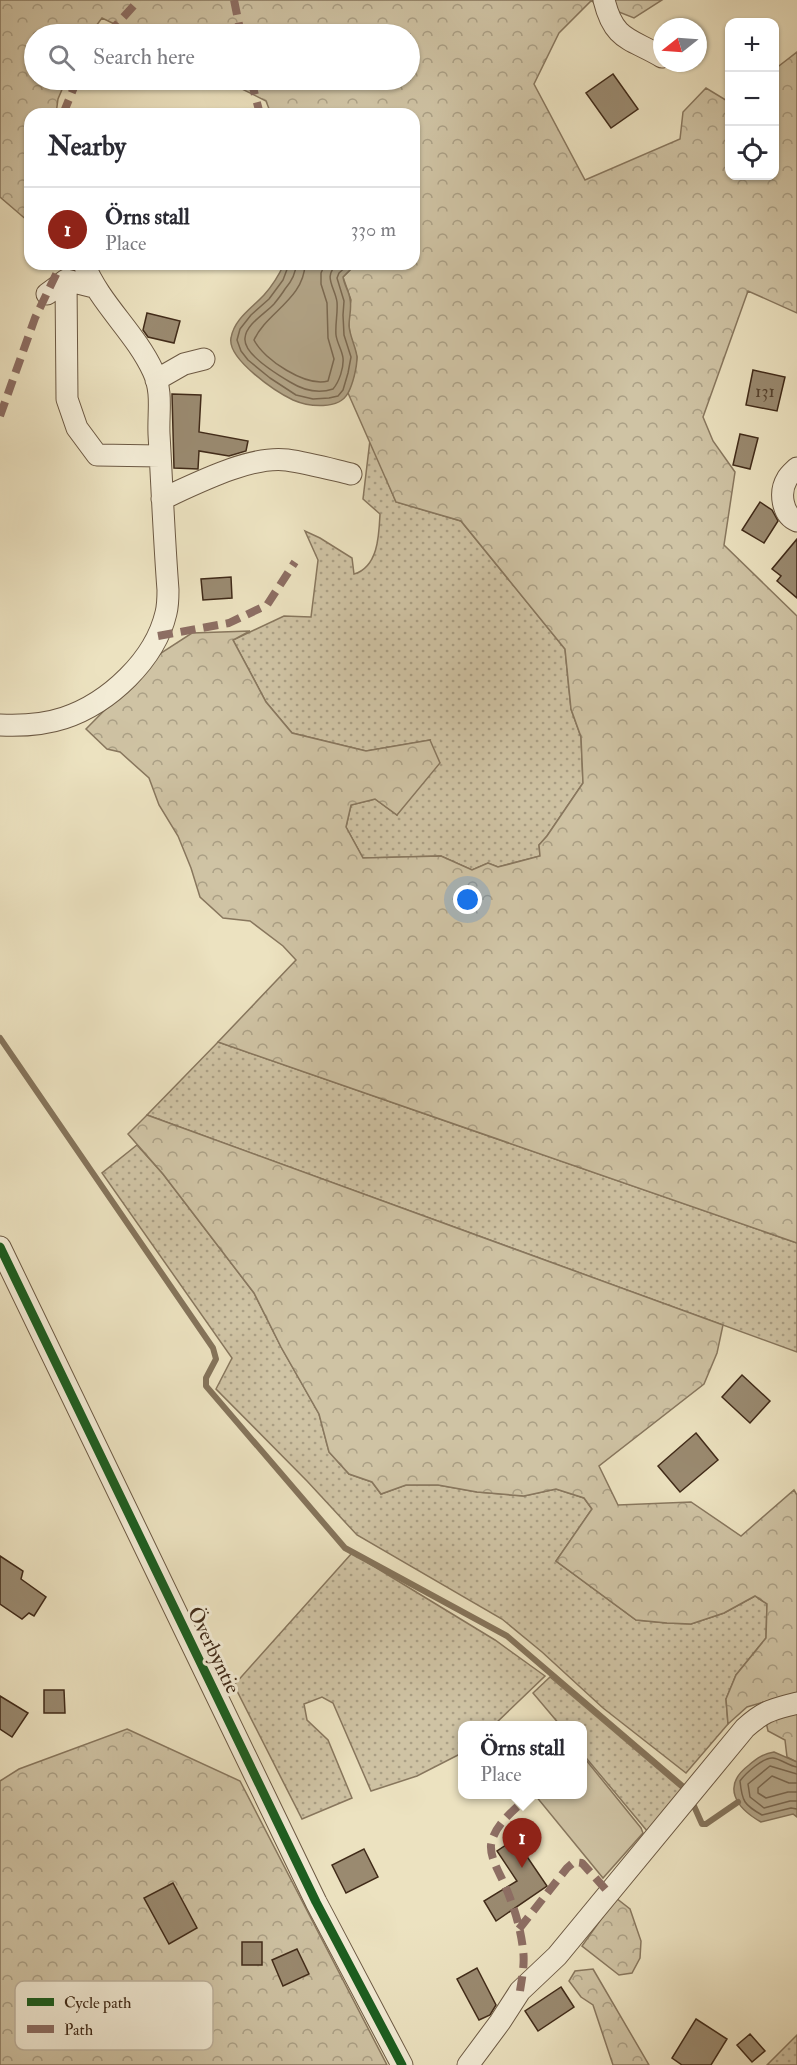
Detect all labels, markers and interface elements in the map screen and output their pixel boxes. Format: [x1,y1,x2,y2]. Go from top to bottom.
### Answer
north arrow [653,18,707,72]
map controls [725,18,779,180]
button: + [725,18,779,72]
search box [24,24,420,90]
icon: search [45,41,78,74]
text: Search here [93,43,195,71]
button: − [725,72,779,126]
button: locate [725,126,779,180]
text: Nearby [48,131,126,163]
text: Örns stall [105,203,190,231]
text: 1 [64,217,71,242]
text: 330 m [351,217,396,242]
text: Place [105,231,146,256]
house number: 131 [755,380,775,403]
your location [453,885,482,914]
street label: Överbyntie [181,1602,246,1698]
popup [458,1721,587,1799]
text: Örns stall [480,1734,565,1762]
text: Place [480,1762,522,1787]
pin: 1 [502,1818,542,1868]
legend [15,1981,213,2050]
text: Cycle path [64,1993,132,2014]
text: Path [64,2020,94,2040]

